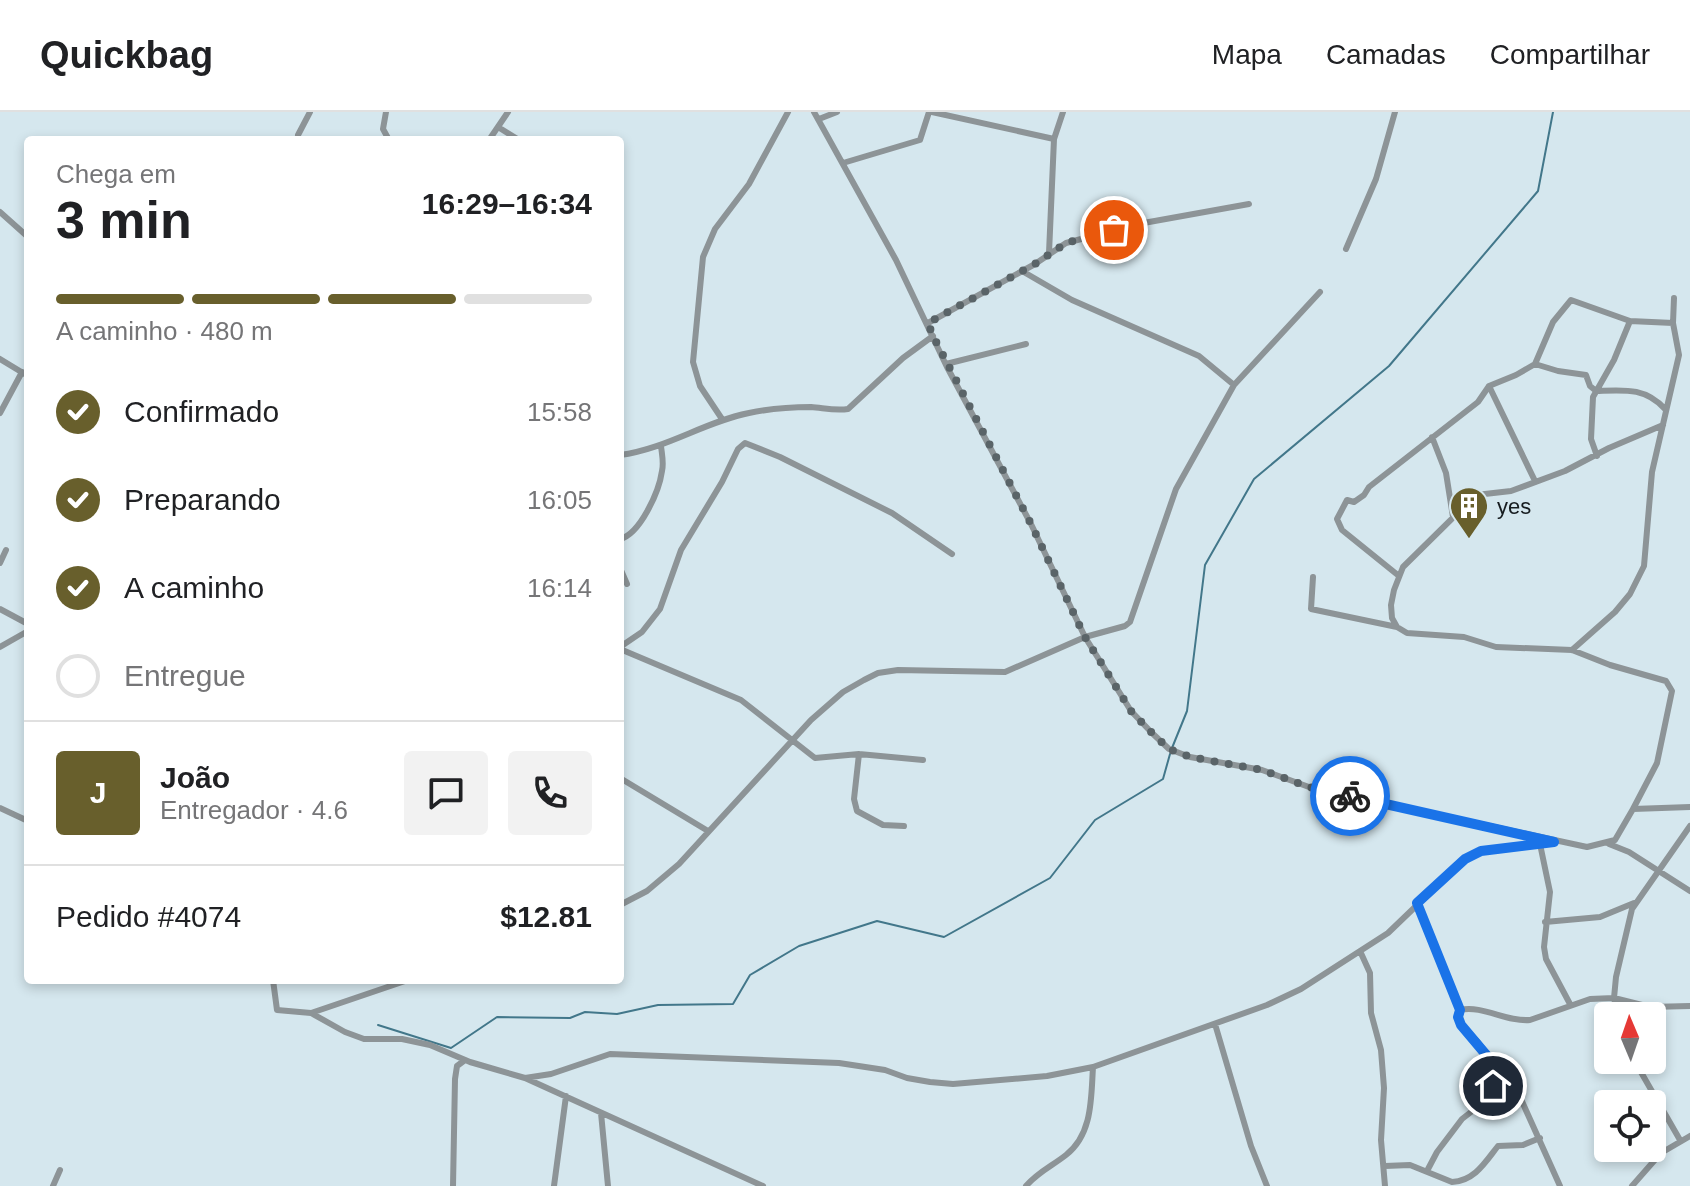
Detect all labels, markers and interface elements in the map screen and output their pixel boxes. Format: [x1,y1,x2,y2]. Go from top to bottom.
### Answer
text: Quickbag [40,34,213,76]
text: Mapa [1212,39,1282,70]
text: Camadas [1326,39,1446,70]
text: Compartilhar [1490,39,1650,70]
text: Chega em [56,159,176,189]
text: 16:29–16:34 [422,187,592,220]
text: 3 min [56,191,192,249]
pin [1080,196,1148,264]
icon: bag [1092,208,1136,252]
text: A caminho · 480 m [56,316,273,346]
icon: check [56,390,100,434]
text: Confirmado [124,395,279,428]
text: 15:58 [527,397,592,427]
icon: check [56,478,100,522]
text: Preparando [124,483,281,516]
text: 16:05 [527,485,592,515]
building icon: yes [1448,485,1490,540]
place label: yes [1497,494,1531,519]
icon: check [56,566,100,610]
text: A caminho [124,571,264,604]
text: 16:14 [527,573,592,603]
text: Entregue [124,659,246,692]
button: chat [404,751,488,835]
button: phone [508,751,592,835]
courier [1310,756,1390,836]
text: João [160,761,230,794]
icon: bike [1328,774,1372,818]
text: J [90,776,106,809]
text: Entregador · 4.6 [160,795,348,825]
text: Pedido #4074 [56,900,241,933]
text: $12.81 [500,900,592,933]
north arrow [1594,1002,1666,1074]
map controls [1594,1002,1666,1162]
pin [1459,1052,1527,1120]
icon: home [1471,1064,1515,1108]
button: locate [1594,1090,1666,1162]

